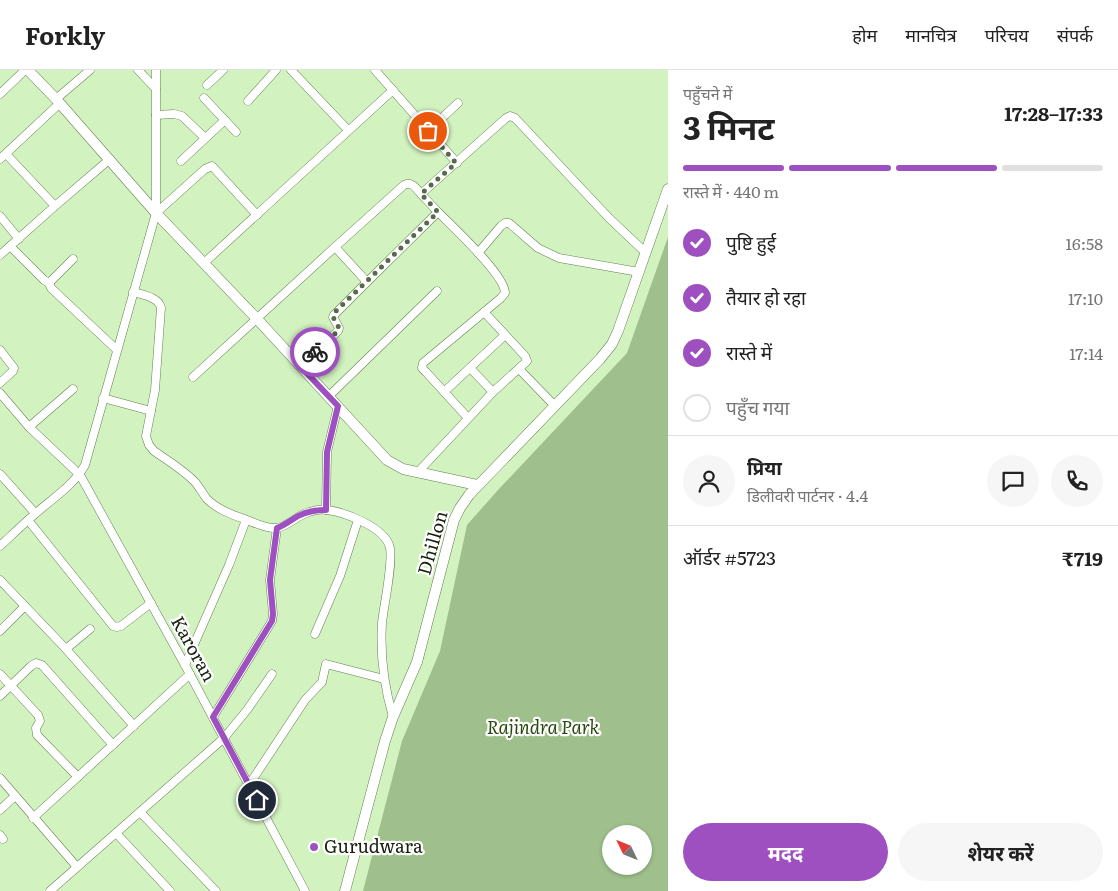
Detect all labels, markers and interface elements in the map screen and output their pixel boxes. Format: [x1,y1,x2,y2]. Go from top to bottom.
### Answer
text: Forkly [25,17,105,52]
text: होम [852,21,877,48]
text: मानचित्र [905,21,957,48]
text: परिचय [985,21,1029,48]
text: संपर्क [1057,21,1093,48]
text: पहुँचने में [683,81,732,105]
text: 17:28–17:33 [1004,99,1103,127]
text: 3 मिनट [683,102,774,150]
pin [407,110,449,152]
icon: bag [414,117,442,145]
text: रास्ते में · 440 m [683,179,779,203]
text: पुष्टि हुई [726,228,776,256]
icon: check [683,229,711,257]
text: 16:58 [1066,231,1103,255]
text: तैयार हो रहा [726,283,806,311]
icon: check [683,284,711,312]
text: 17:10 [1068,286,1103,310]
courier [290,327,340,377]
icon: bike [301,338,329,366]
text: रास्ते में [726,338,772,366]
icon: check [683,339,711,367]
text: 17:14 [1069,341,1103,365]
text: पहुँच गया [726,393,789,421]
text: प्रिया [747,453,782,481]
button: person [683,455,735,507]
button: chat [987,455,1039,507]
button: phone [1051,455,1103,507]
text: डिलीवरी पार्टनर · 4.4 [747,483,868,507]
street label: Dhillon [410,507,454,578]
text: ऑर्डर #5723 [683,543,776,571]
text: ₹719 [1062,544,1103,572]
street label: Karoran [165,610,223,686]
park label: Rajindra Park [487,713,599,740]
pin [236,779,278,821]
icon: home [243,786,271,814]
button: मदद [683,823,888,881]
button: शेयर करें [898,823,1103,881]
north arrow [602,825,652,875]
map controls [602,825,652,875]
place label: Gurudwara [324,832,423,859]
marker: Gurudwara [308,841,320,853]

